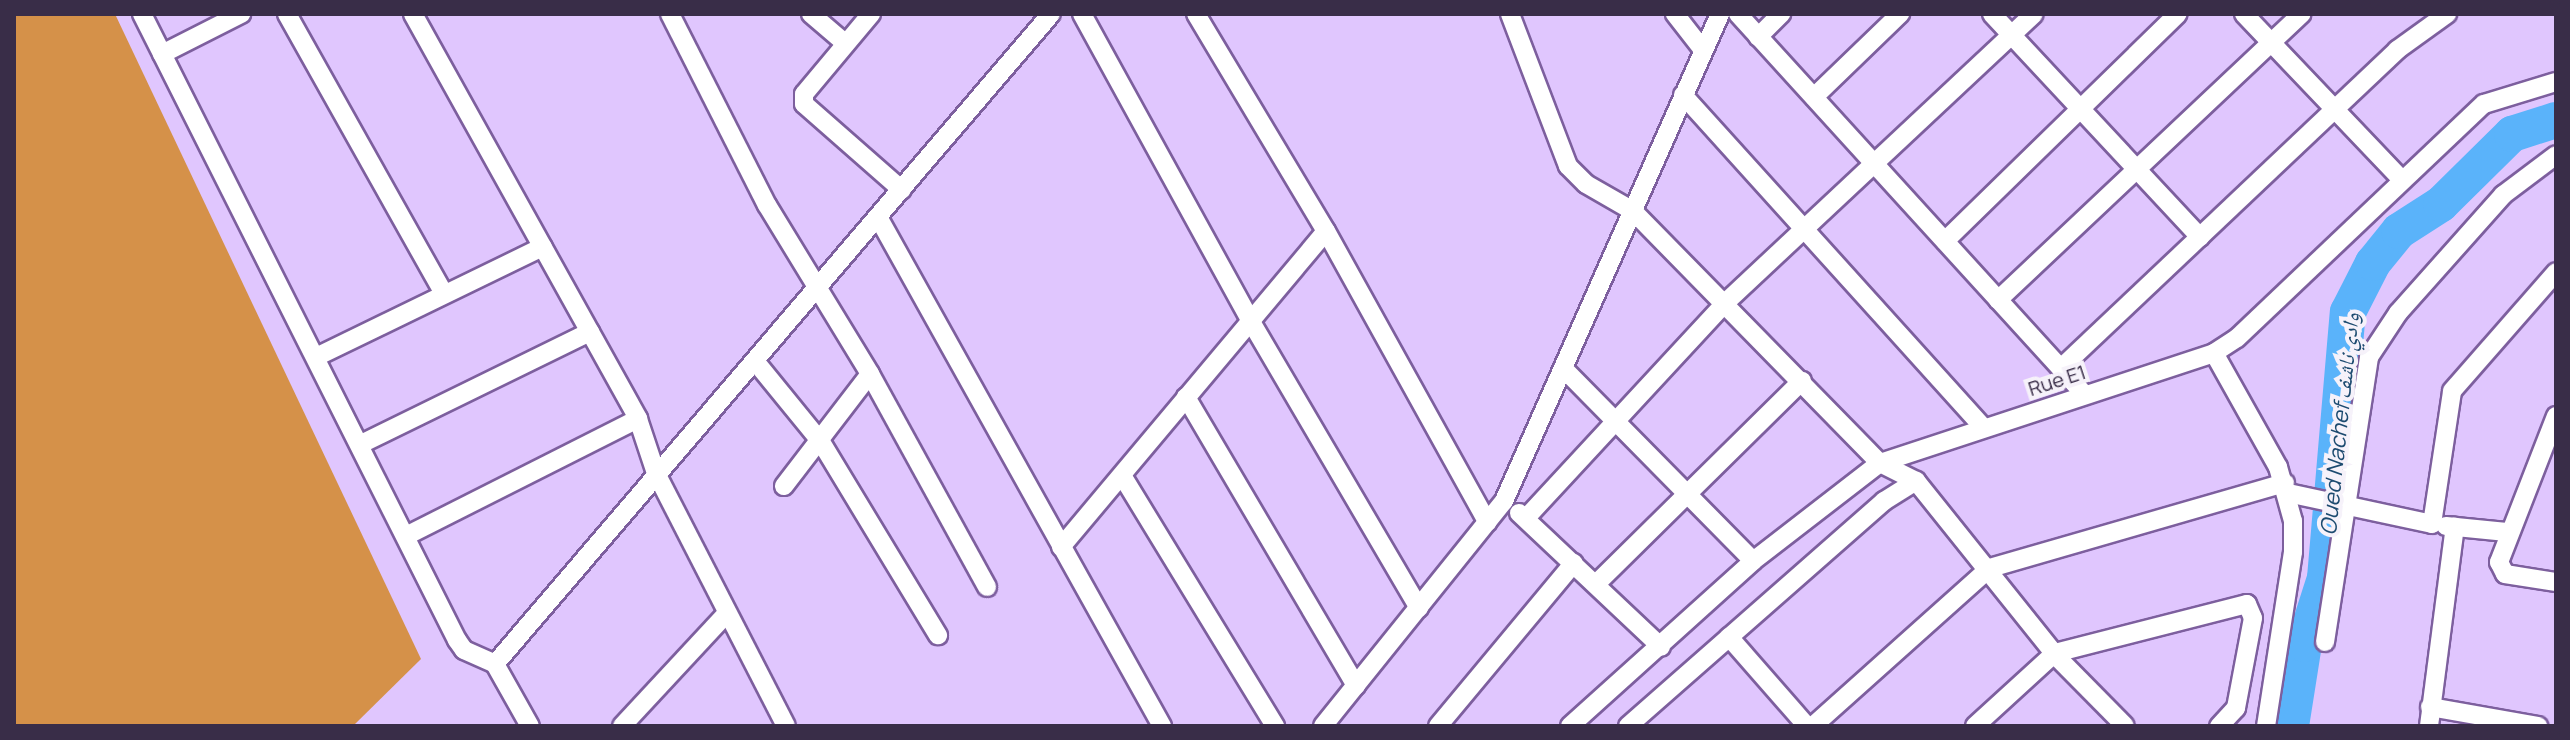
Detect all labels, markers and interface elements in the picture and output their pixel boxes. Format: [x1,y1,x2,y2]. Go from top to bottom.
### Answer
water label: Oued Nachef وادي ناشف [2315,311,2365,537]
street label: Rue E1 [2025,359,2089,401]

